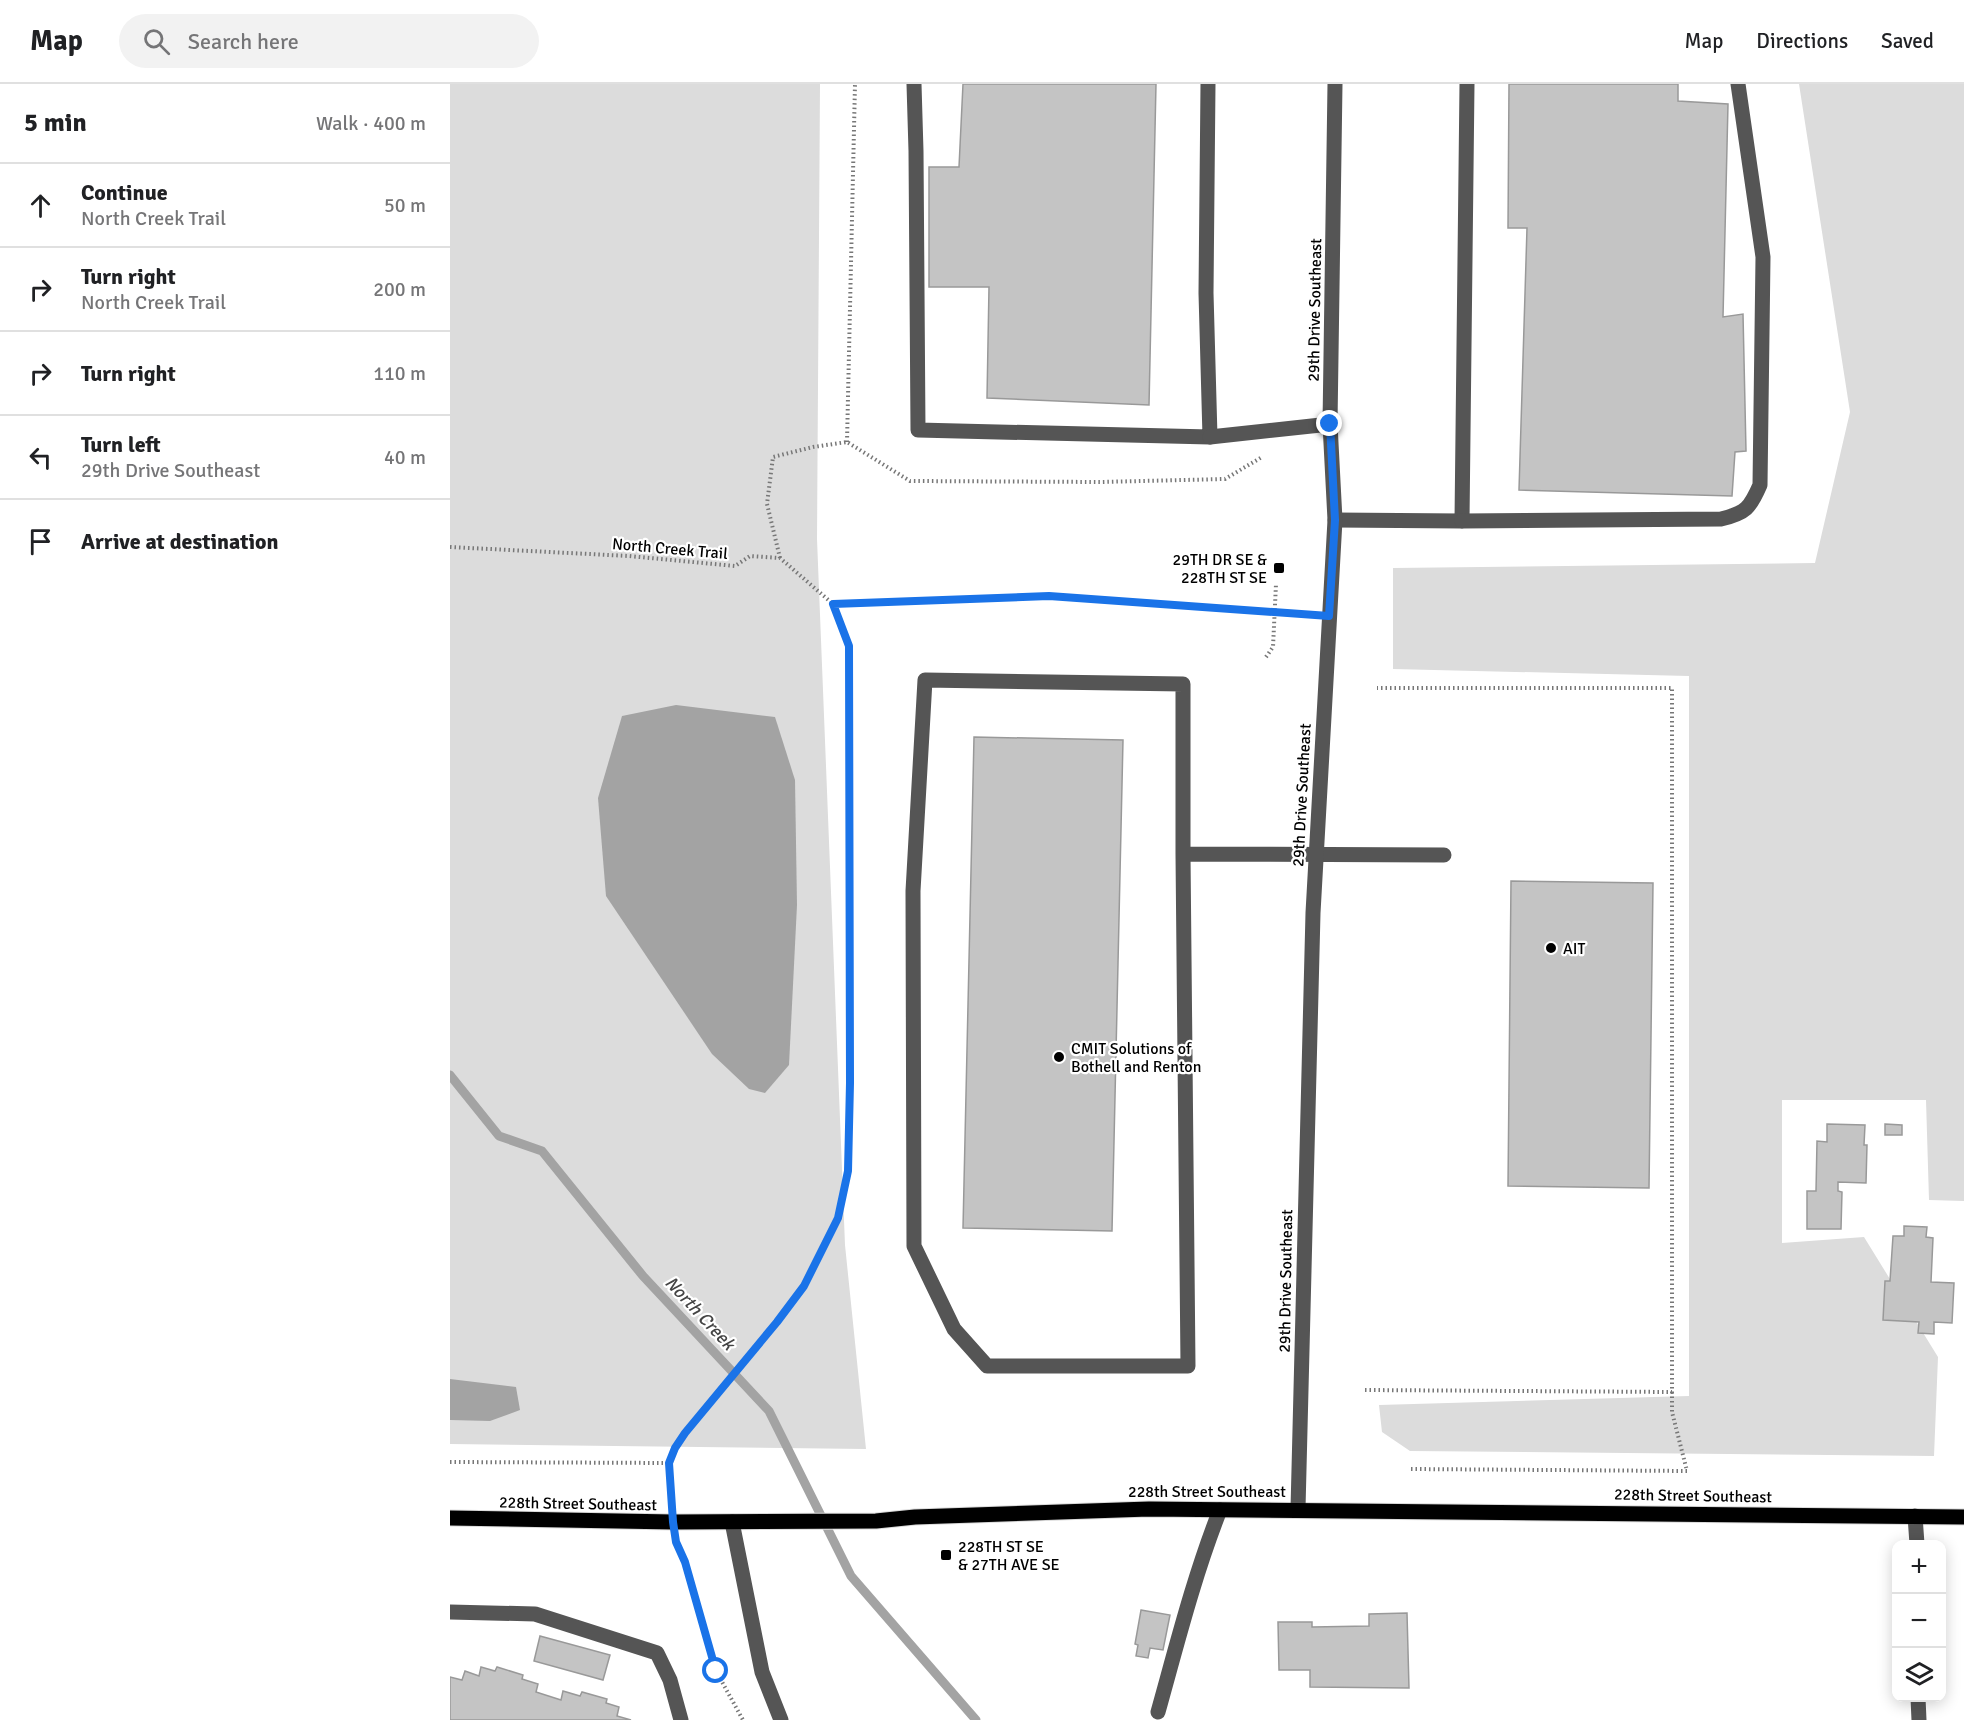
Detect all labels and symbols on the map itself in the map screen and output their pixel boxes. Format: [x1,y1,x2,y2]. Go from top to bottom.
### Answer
street label: 29th Drive Southeast [1304,238,1326,382]
route end [1316,410,1342,436]
street label: North Creek Trail [611,534,729,564]
place label: 29TH DR SE & 228TH ST SE [1173,550,1267,588]
marker: 29TH DR SE & 228TH ST SE [1272,561,1286,575]
street label: 29th Drive Southeast [1288,723,1316,867]
place label: AIT [1563,939,1585,959]
marker: AIT [1544,941,1558,955]
place label: CMIT Solutions of Bothell and Renton [1071,1039,1201,1077]
marker: CMIT Solutions of Bothell and Renton [1052,1050,1066,1064]
street label: 29th Drive Southeast [1275,1209,1297,1353]
water label: North Creek [660,1272,741,1356]
street label: 228th Street Southeast [1128,1482,1286,1502]
street label: 228th Street Southeast [1614,1485,1773,1507]
street label: 228th Street Southeast [499,1493,658,1515]
place label: 228TH ST SE & 27TH AVE SE [958,1537,1060,1575]
marker: 228TH ST SE & 27TH AVE SE [939,1548,953,1562]
route start [702,1657,728,1683]

